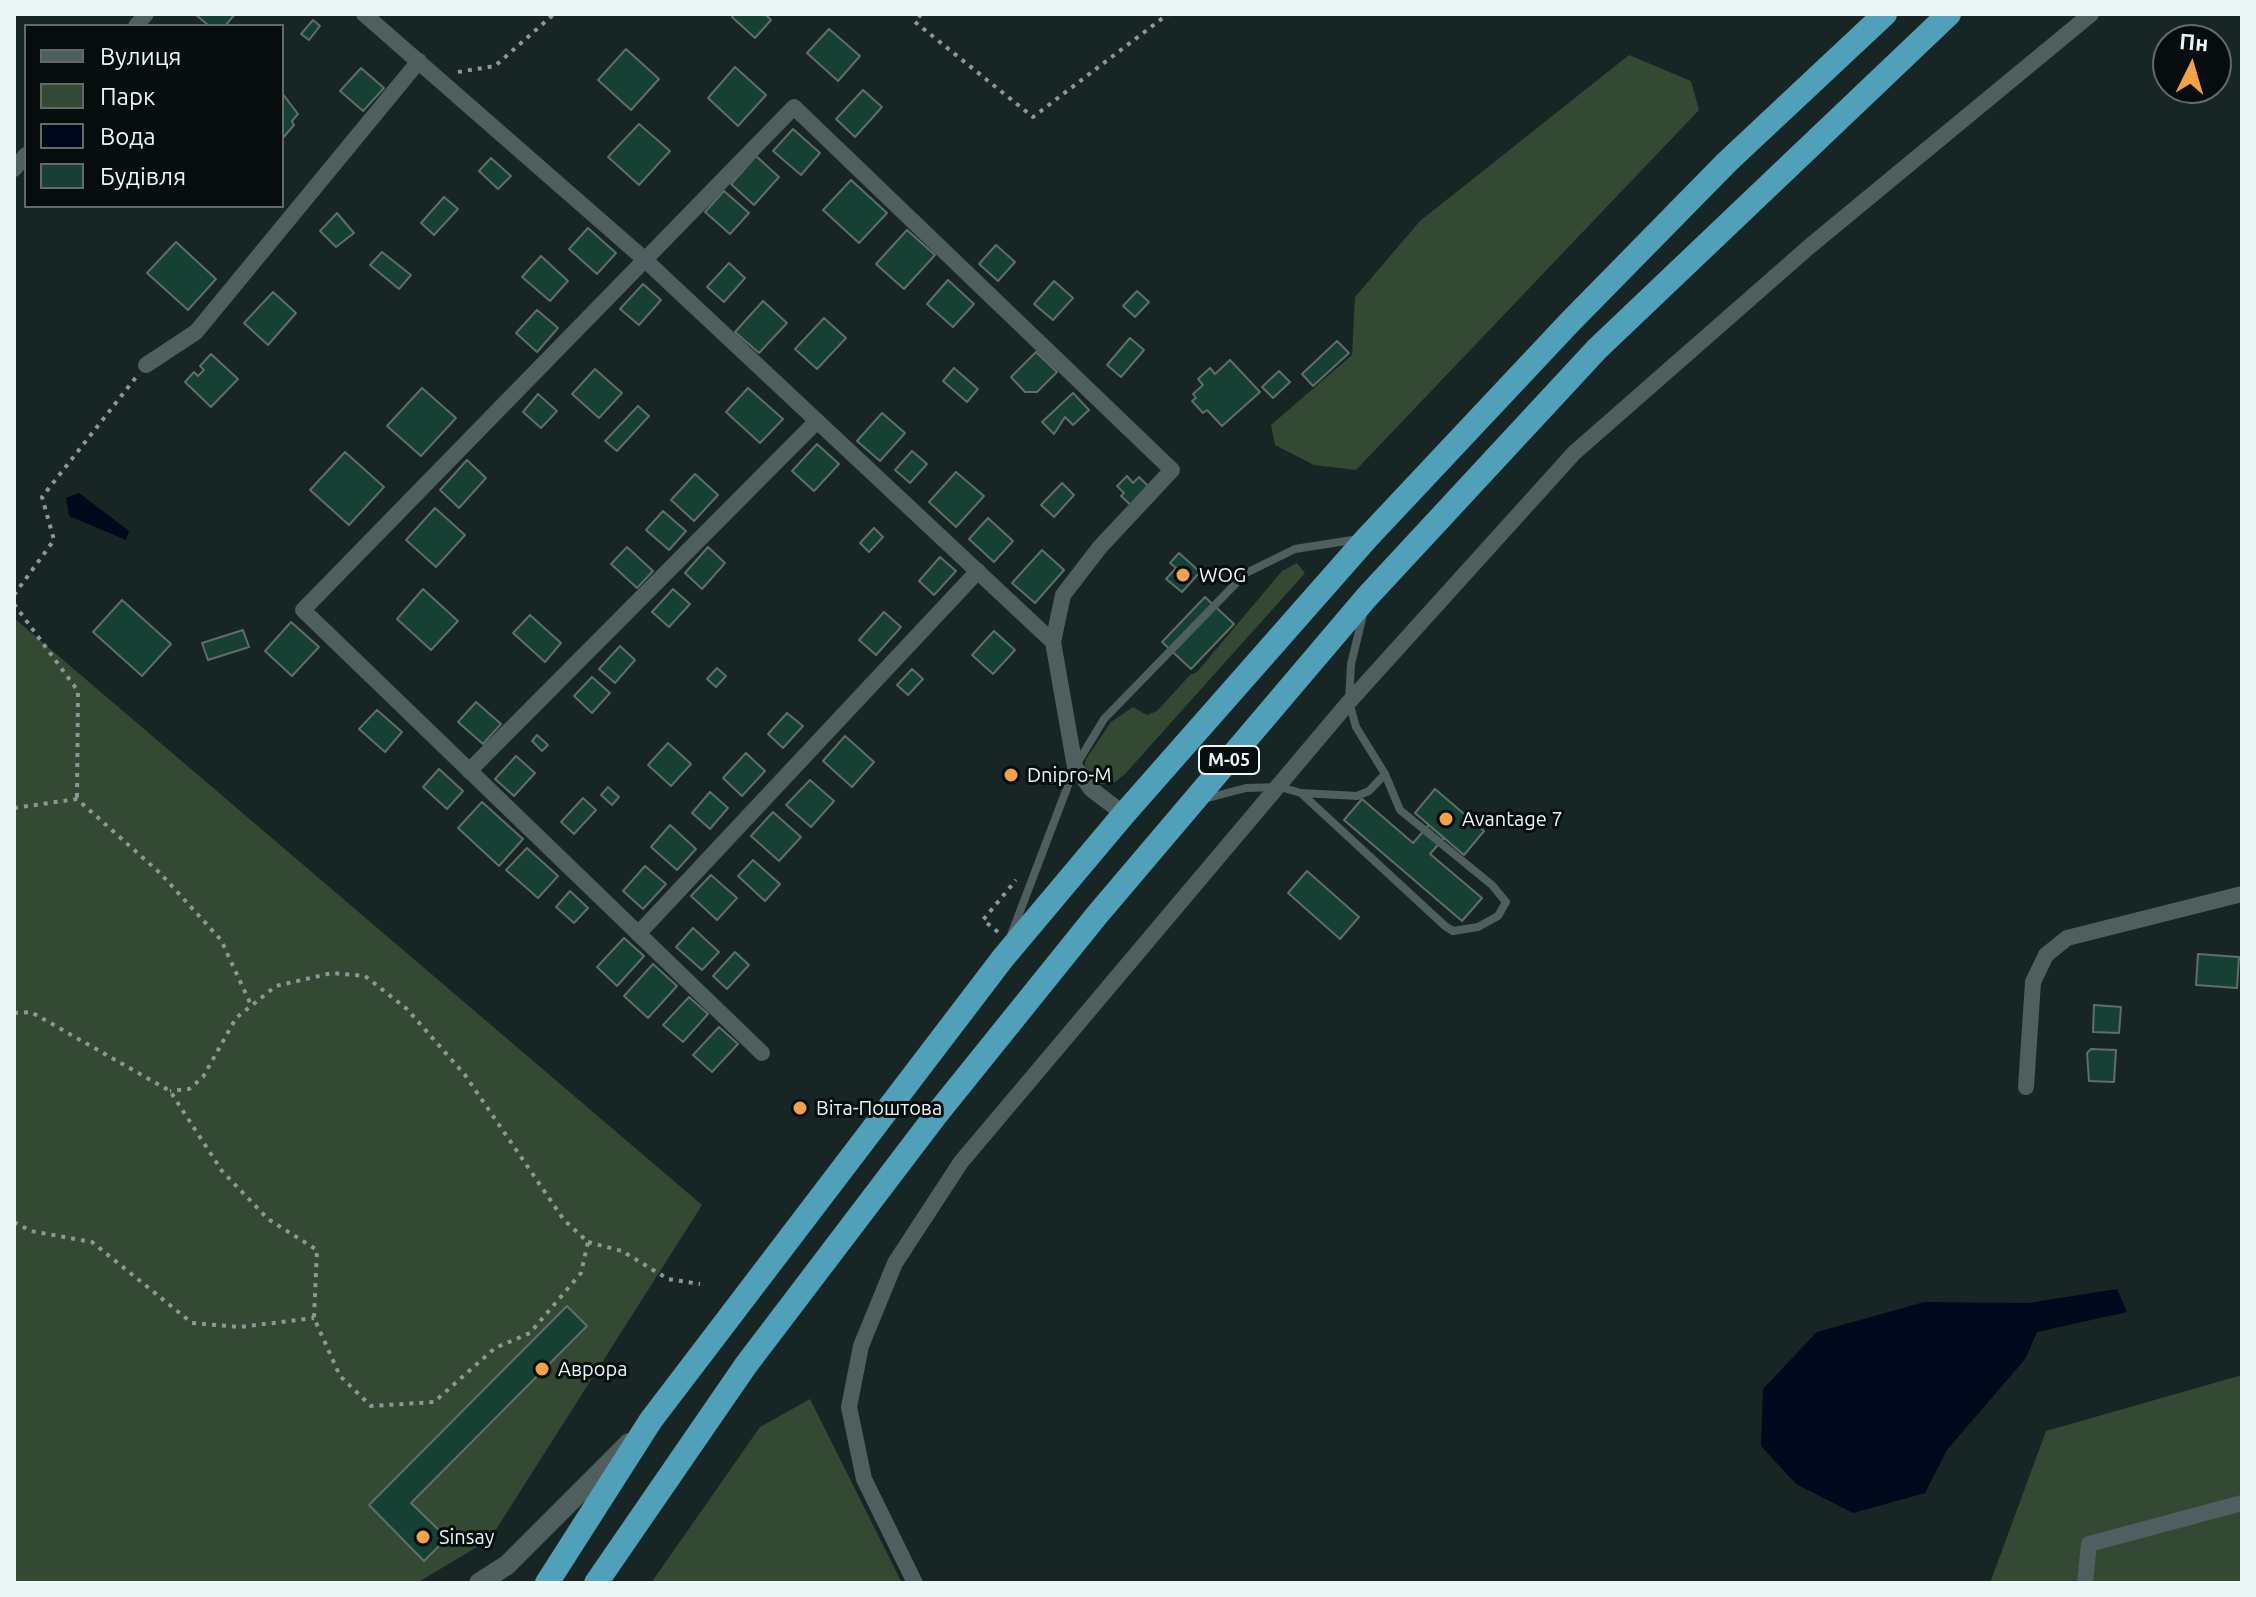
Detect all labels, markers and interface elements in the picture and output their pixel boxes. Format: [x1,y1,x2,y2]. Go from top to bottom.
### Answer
legend [24,24,284,208]
north arrow [2152,24,2232,104]
text: Пн [2179,28,2209,55]
text: Вулиця [100,43,182,70]
text: Парк [100,83,155,110]
text: Вода [100,123,156,150]
text: Будівля [100,163,186,190]
place label: WOG [1199,563,1246,587]
marker: WOG [1174,566,1192,584]
road number: М-05 [1199,746,1259,774]
place label: Dnipro-M [1027,763,1112,787]
marker: Dnipro-M [1002,766,1020,784]
place label: Avantage 7 [1462,807,1563,831]
marker: Avantage 7 [1437,810,1455,828]
place label: Віта-Поштова [816,1096,942,1120]
marker: Віта-Поштова [791,1099,809,1117]
place label: Аврора [558,1357,627,1381]
marker: Аврора [533,1360,551,1378]
place label: Sinsay [439,1525,494,1549]
marker: Sinsay [414,1528,432,1546]

